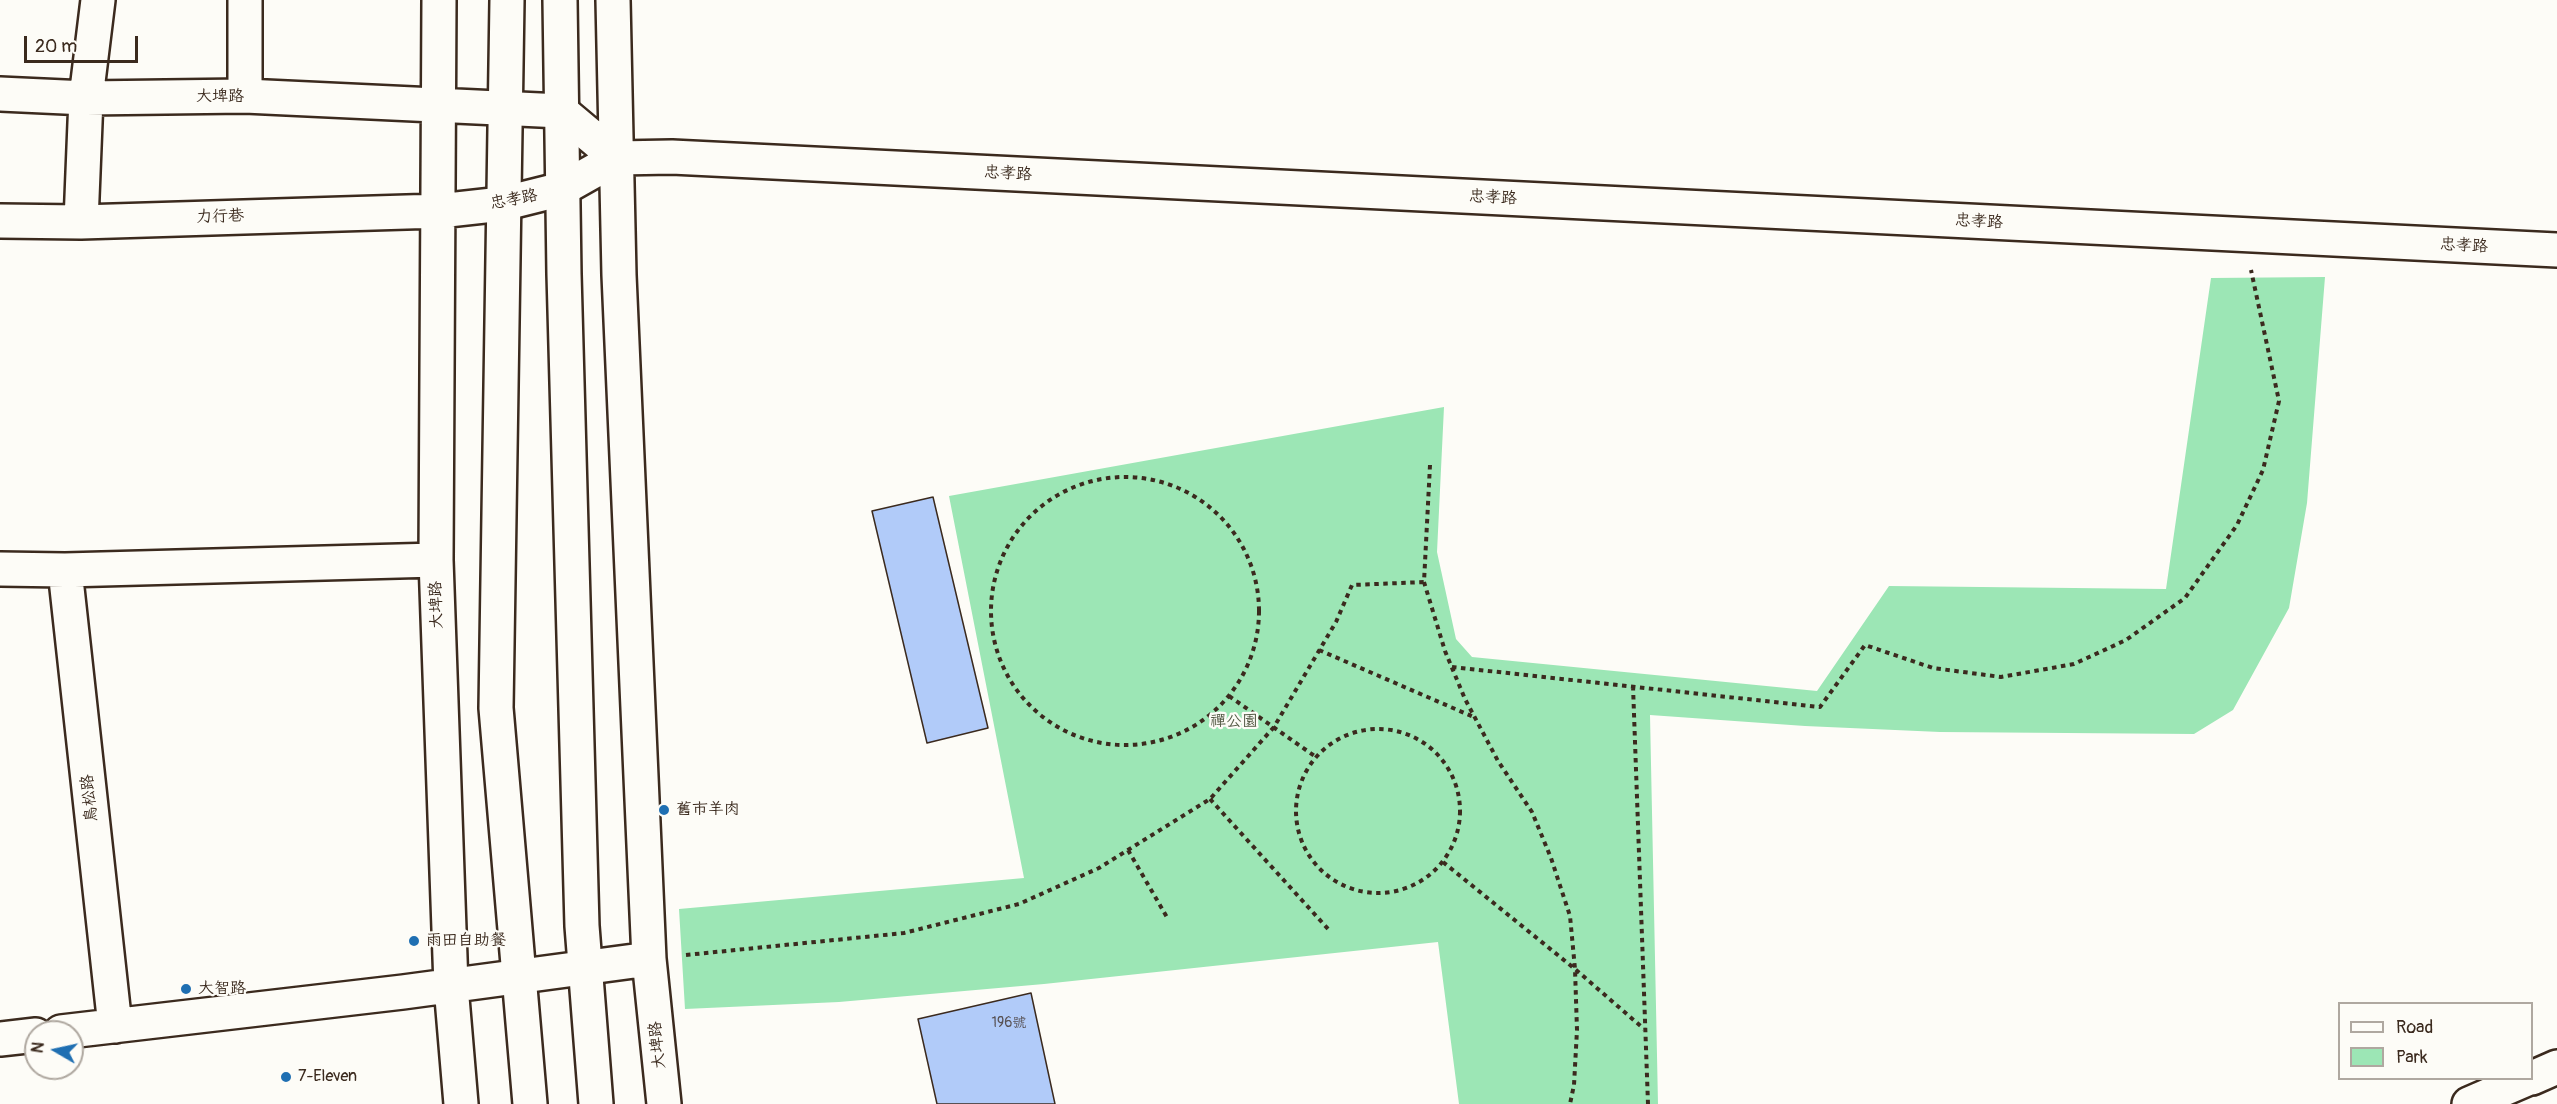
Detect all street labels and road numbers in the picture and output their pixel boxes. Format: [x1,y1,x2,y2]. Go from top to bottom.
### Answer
street label: 大埤路 [196,87,244,107]
street label: 忠孝路 [984,163,1032,185]
street label: 忠孝路 [489,186,539,214]
street label: 忠孝路 [1469,187,1517,209]
street label: 力行巷 [196,207,244,227]
street label: 忠孝路 [1955,211,2003,233]
street label: 忠孝路 [2440,235,2488,257]
street label: 大埤路 [427,581,447,629]
street label: 鳥松路 [78,773,102,823]
street label: 大埤路 [646,1020,670,1070]

